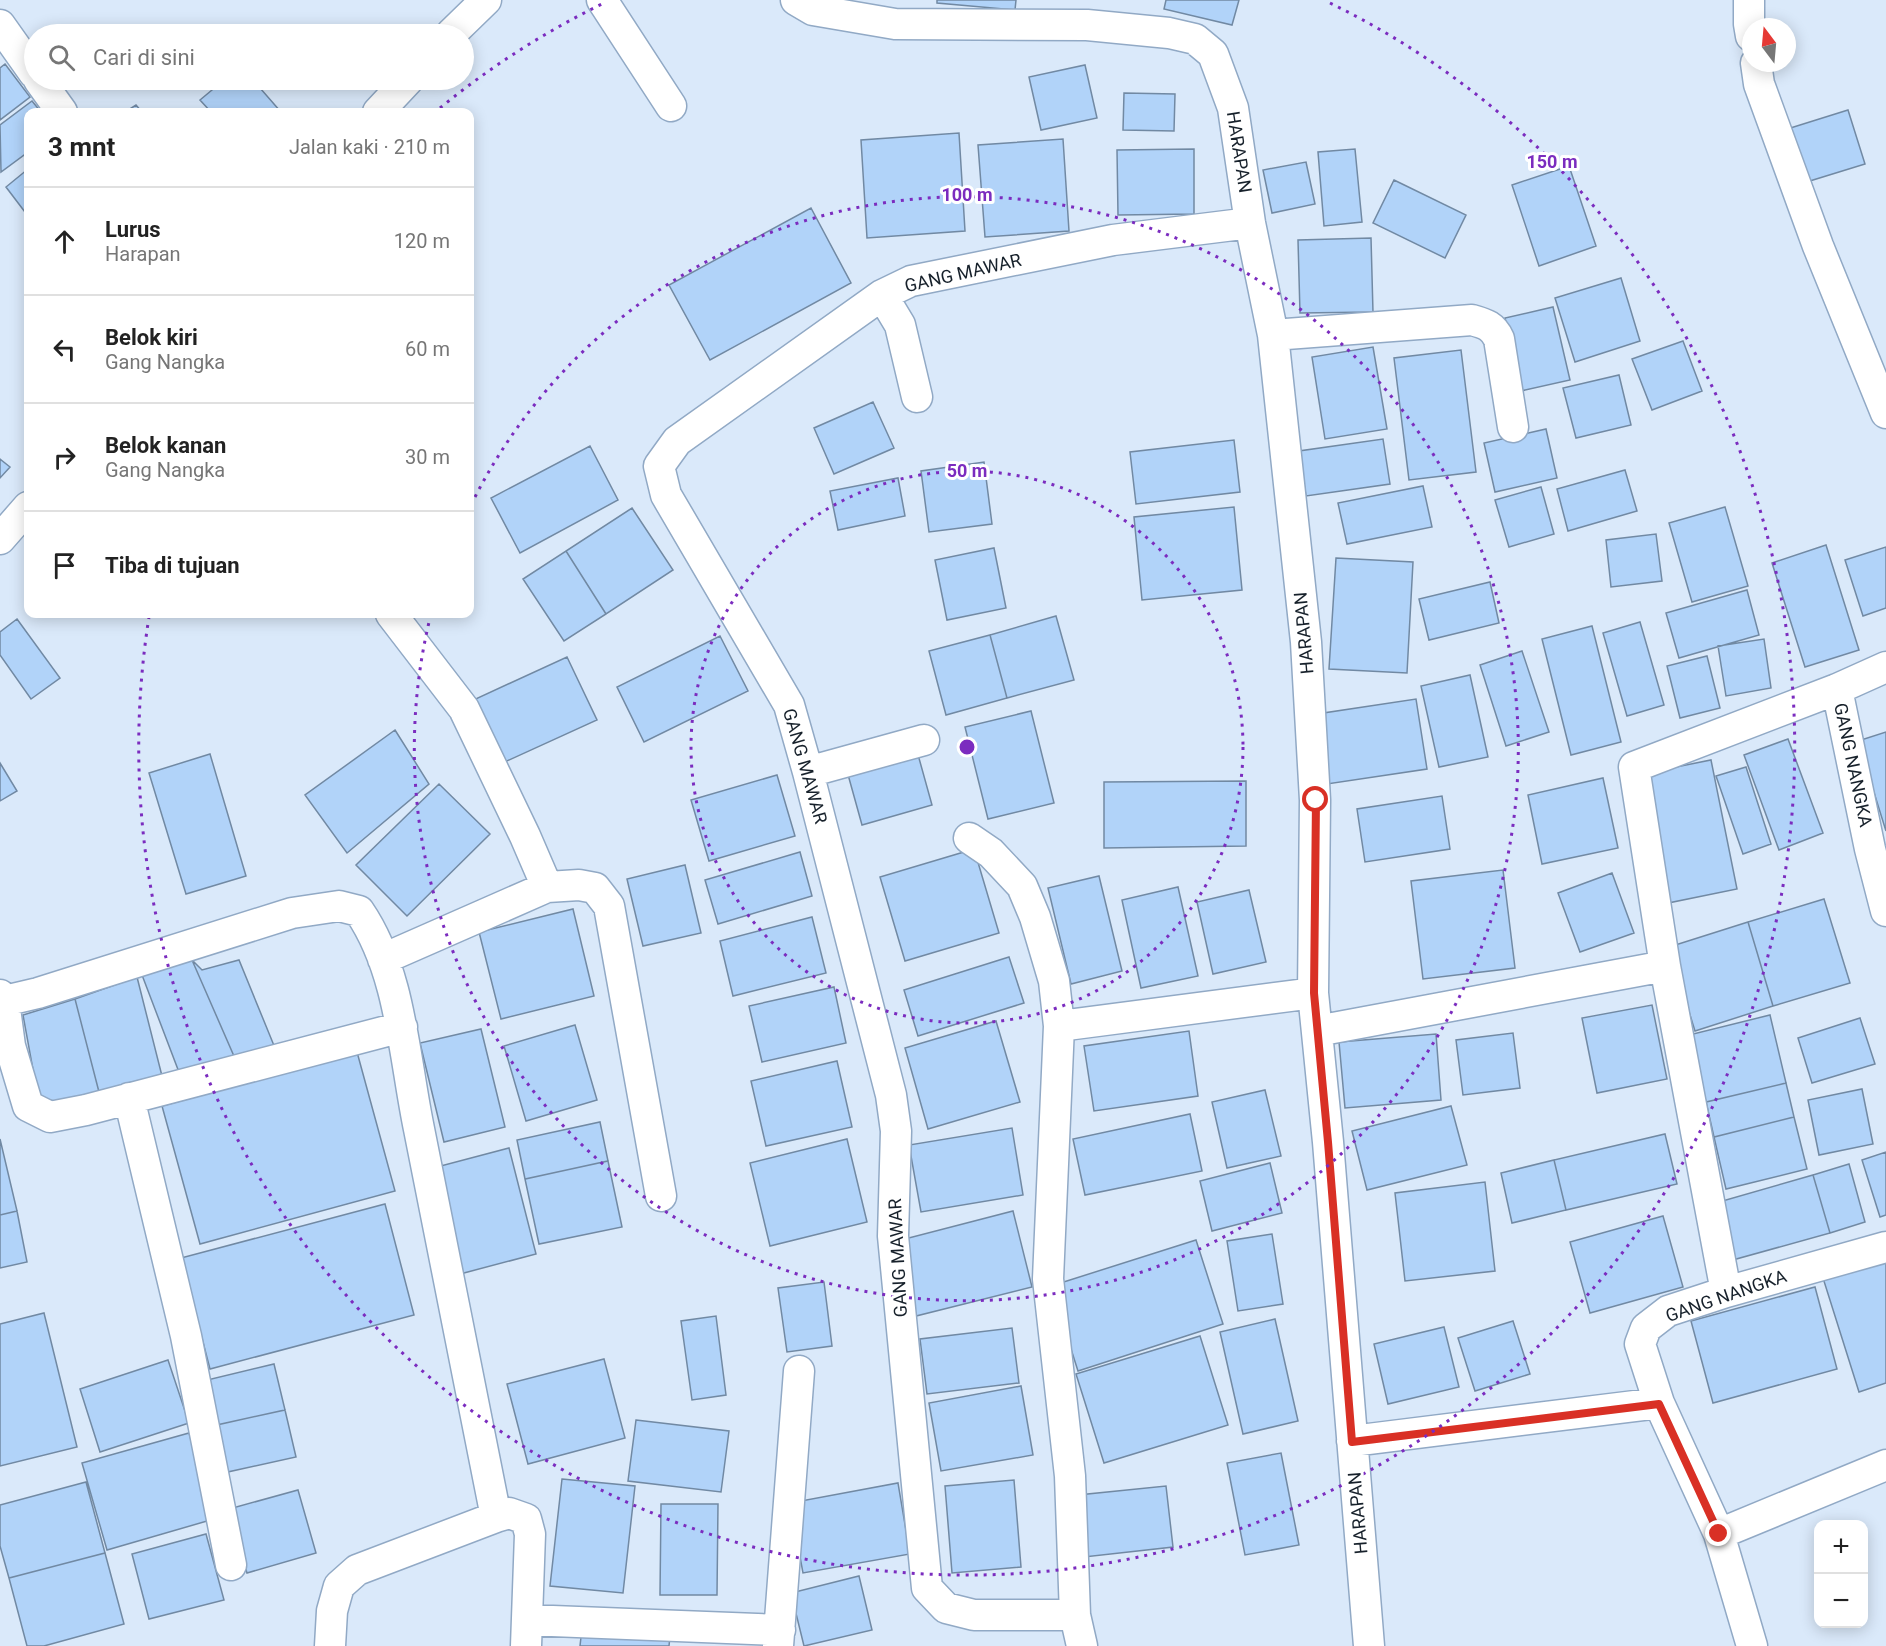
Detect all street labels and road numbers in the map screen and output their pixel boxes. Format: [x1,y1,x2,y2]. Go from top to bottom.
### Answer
street label: HARAPAN [1223,110,1256,194]
street label: GANG MAWAR [903,249,1023,296]
street label: HARAPAN [1289,591,1318,675]
street label: GANG NANGKA [1830,701,1877,829]
street label: GANG MAWAR [779,706,832,826]
street label: GANG MAWAR [884,1198,911,1318]
street label: GANG NANGKA [1663,1265,1789,1326]
street label: HARAPAN [1343,1471,1372,1555]

